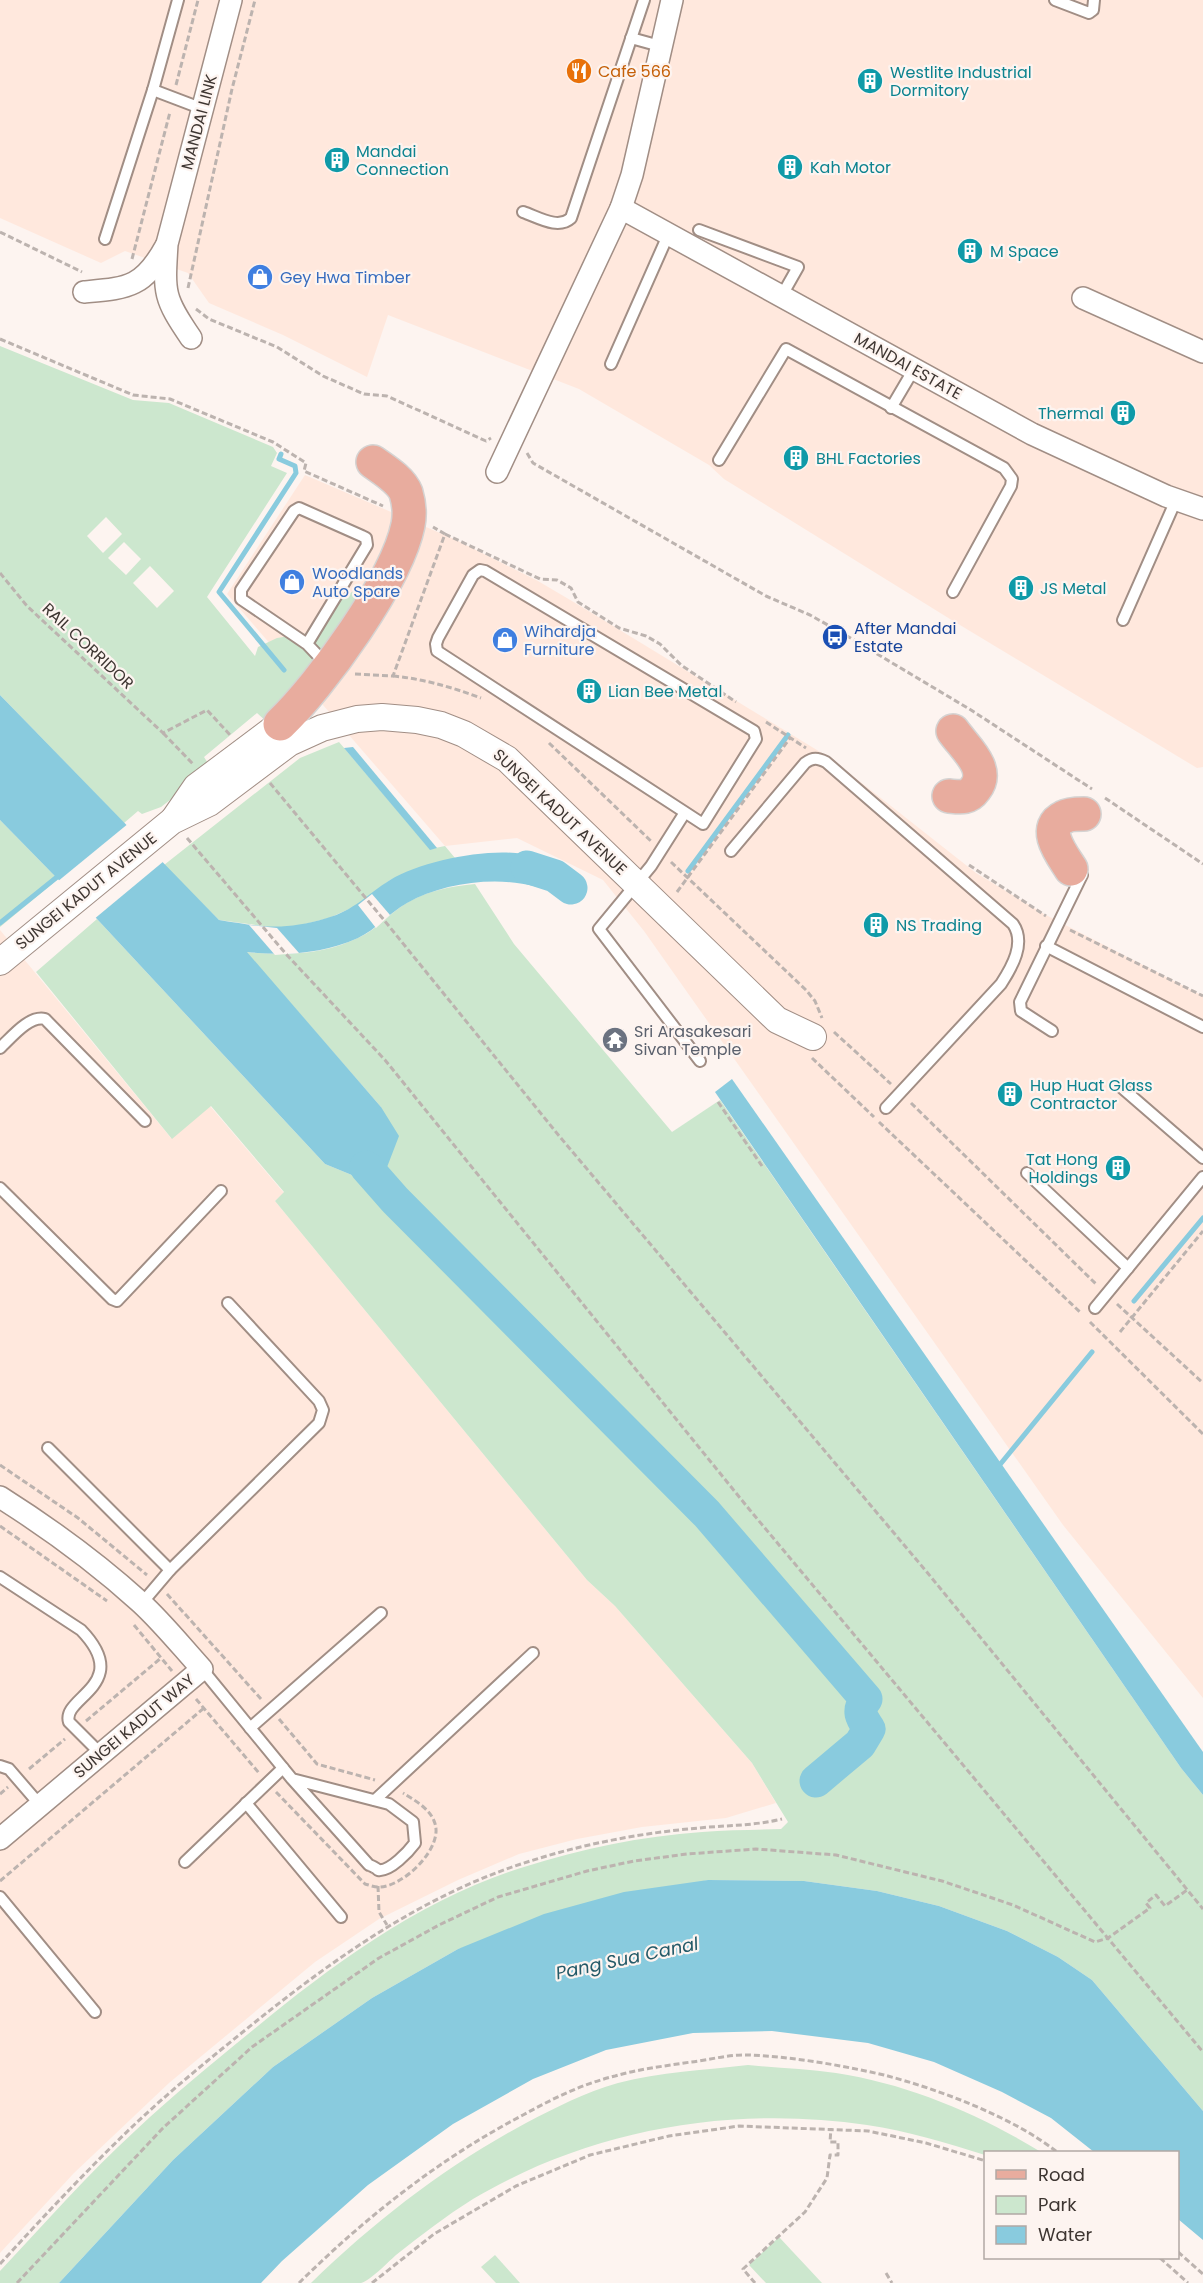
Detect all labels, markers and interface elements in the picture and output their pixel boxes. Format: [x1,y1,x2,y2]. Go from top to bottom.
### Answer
restaurant icon: Cafe 566 [564,56,594,86]
place label: Cafe 566 [598,60,671,83]
place label: Westlite Industrial Dormitory [890,61,1032,102]
building icon: Westlite Industrial Dormitory [855,66,885,96]
street label: MANDAI LINK [175,71,223,172]
place label: Mandai Connection [356,140,449,181]
building icon: Mandai Connection [322,145,352,175]
building icon: Kah Motor [775,152,805,182]
place label: Kah Motor [810,156,891,179]
building icon: M Space [955,236,985,266]
place label: M Space [990,240,1059,263]
shop icon: Gey Hwa Timber [245,262,275,292]
place label: Gey Hwa Timber [280,266,411,289]
street label: MANDAI ESTATE [850,327,966,405]
building icon: Thermal [1108,398,1138,428]
place label: Thermal [1038,402,1104,425]
building icon: BHL Factories [781,443,811,473]
place label: BHL Factories [816,447,921,470]
place label: Woodlands Auto Spare [312,562,403,603]
shop icon: Woodlands Auto Spare [277,567,307,597]
building icon: JS Metal [1006,573,1036,603]
place label: JS Metal [1040,577,1106,600]
street label: RAIL CORRIDOR [37,597,139,695]
place label: After Mandai Estate [854,617,956,658]
place label: Wihardja Furniture [524,620,596,661]
bus stop icon: After Mandai Estate [820,622,850,652]
shop icon: Wihardja Furniture [490,625,520,655]
building icon: Lian Bee Metal [574,676,604,706]
place label: Lian Bee Metal [608,680,722,703]
street label: SUNGEI KADUT AVENUE [488,744,632,880]
street label: SUNGEI KADUT AVENUE [10,827,162,955]
building icon: NS Trading [861,910,891,940]
place label: NS Trading [896,914,982,937]
place label: Sri Arasakesari Sivan Temple [634,1020,752,1061]
temple icon: Sri Arasakesari Sivan Temple [600,1025,630,1055]
place label: Hup Huat Glass Contractor [1030,1074,1153,1115]
building icon: Hup Huat Glass Contractor [995,1079,1025,1109]
place label: Tat Hong Holdings [1026,1148,1098,1189]
building icon: Tat Hong Holdings [1103,1153,1133,1183]
street label: SUNGEI KADUT WAY [69,1668,200,1783]
water label: Pang Sua Canal [553,1931,701,1985]
legend [984,2151,1179,2259]
text: Road [1038,2162,1085,2187]
text: Park [1038,2192,1077,2217]
text: Water [1038,2222,1092,2247]

